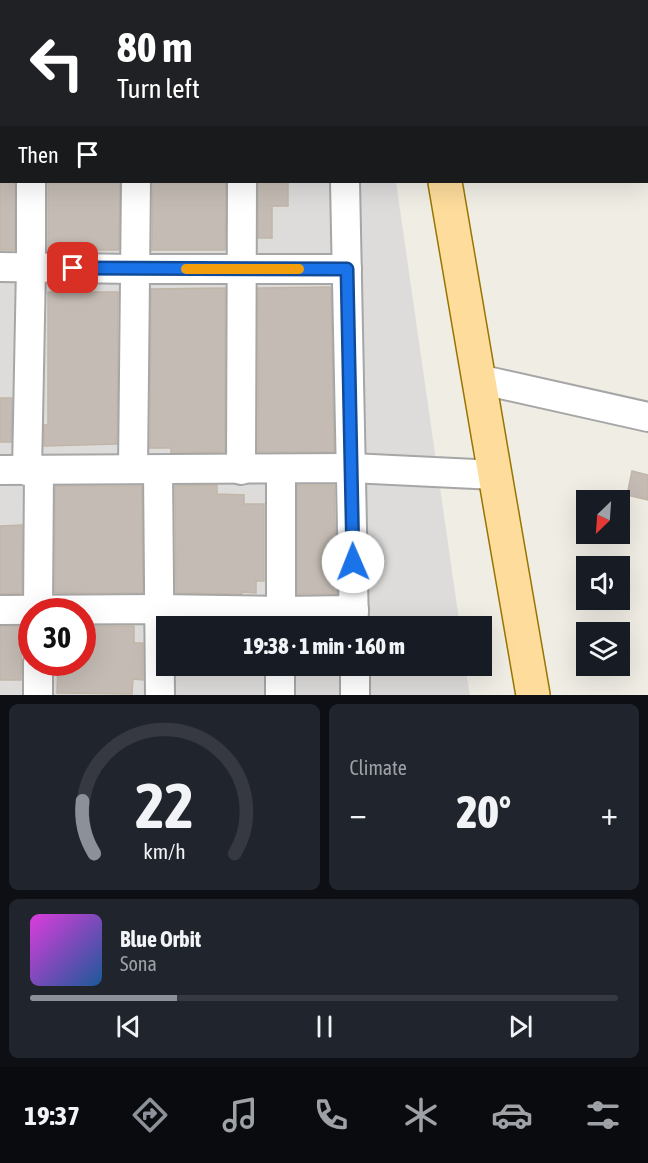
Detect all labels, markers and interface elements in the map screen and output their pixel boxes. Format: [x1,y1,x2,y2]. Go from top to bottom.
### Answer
text: 80 m [117,23,192,71]
icon: left [18,24,96,102]
text: Turn left [117,73,200,104]
icon: arrive [71,138,104,171]
text: Then [18,142,59,168]
pin [47,242,98,293]
icon: arrive [56,251,89,284]
north arrow [576,490,630,544]
map controls [576,490,630,676]
position arrow [321,530,385,594]
button: sound [576,556,630,610]
speed limit sign: 30 [18,598,96,676]
button: layers [576,622,630,676]
text: 19:38 · 1 min · 160 m [243,633,405,659]
text: Climate [350,756,407,779]
text: 22 [135,770,194,841]
text: 20° [456,786,511,838]
text: − [350,794,367,832]
text: + [601,794,618,832]
text: km/h [143,839,186,864]
text: Blue Orbit [120,926,201,952]
text: Sona [120,952,157,975]
icon: previous [112,1010,145,1043]
icon: pause [308,1010,341,1043]
icon: next [504,1010,537,1043]
icon: directions [129,1094,171,1136]
icon: music [219,1094,261,1136]
icon: phone [310,1094,352,1136]
icon: climate [400,1094,442,1136]
icon: car [491,1094,533,1136]
icon: filters [582,1094,624,1136]
text: 19:37 [24,1100,80,1131]

